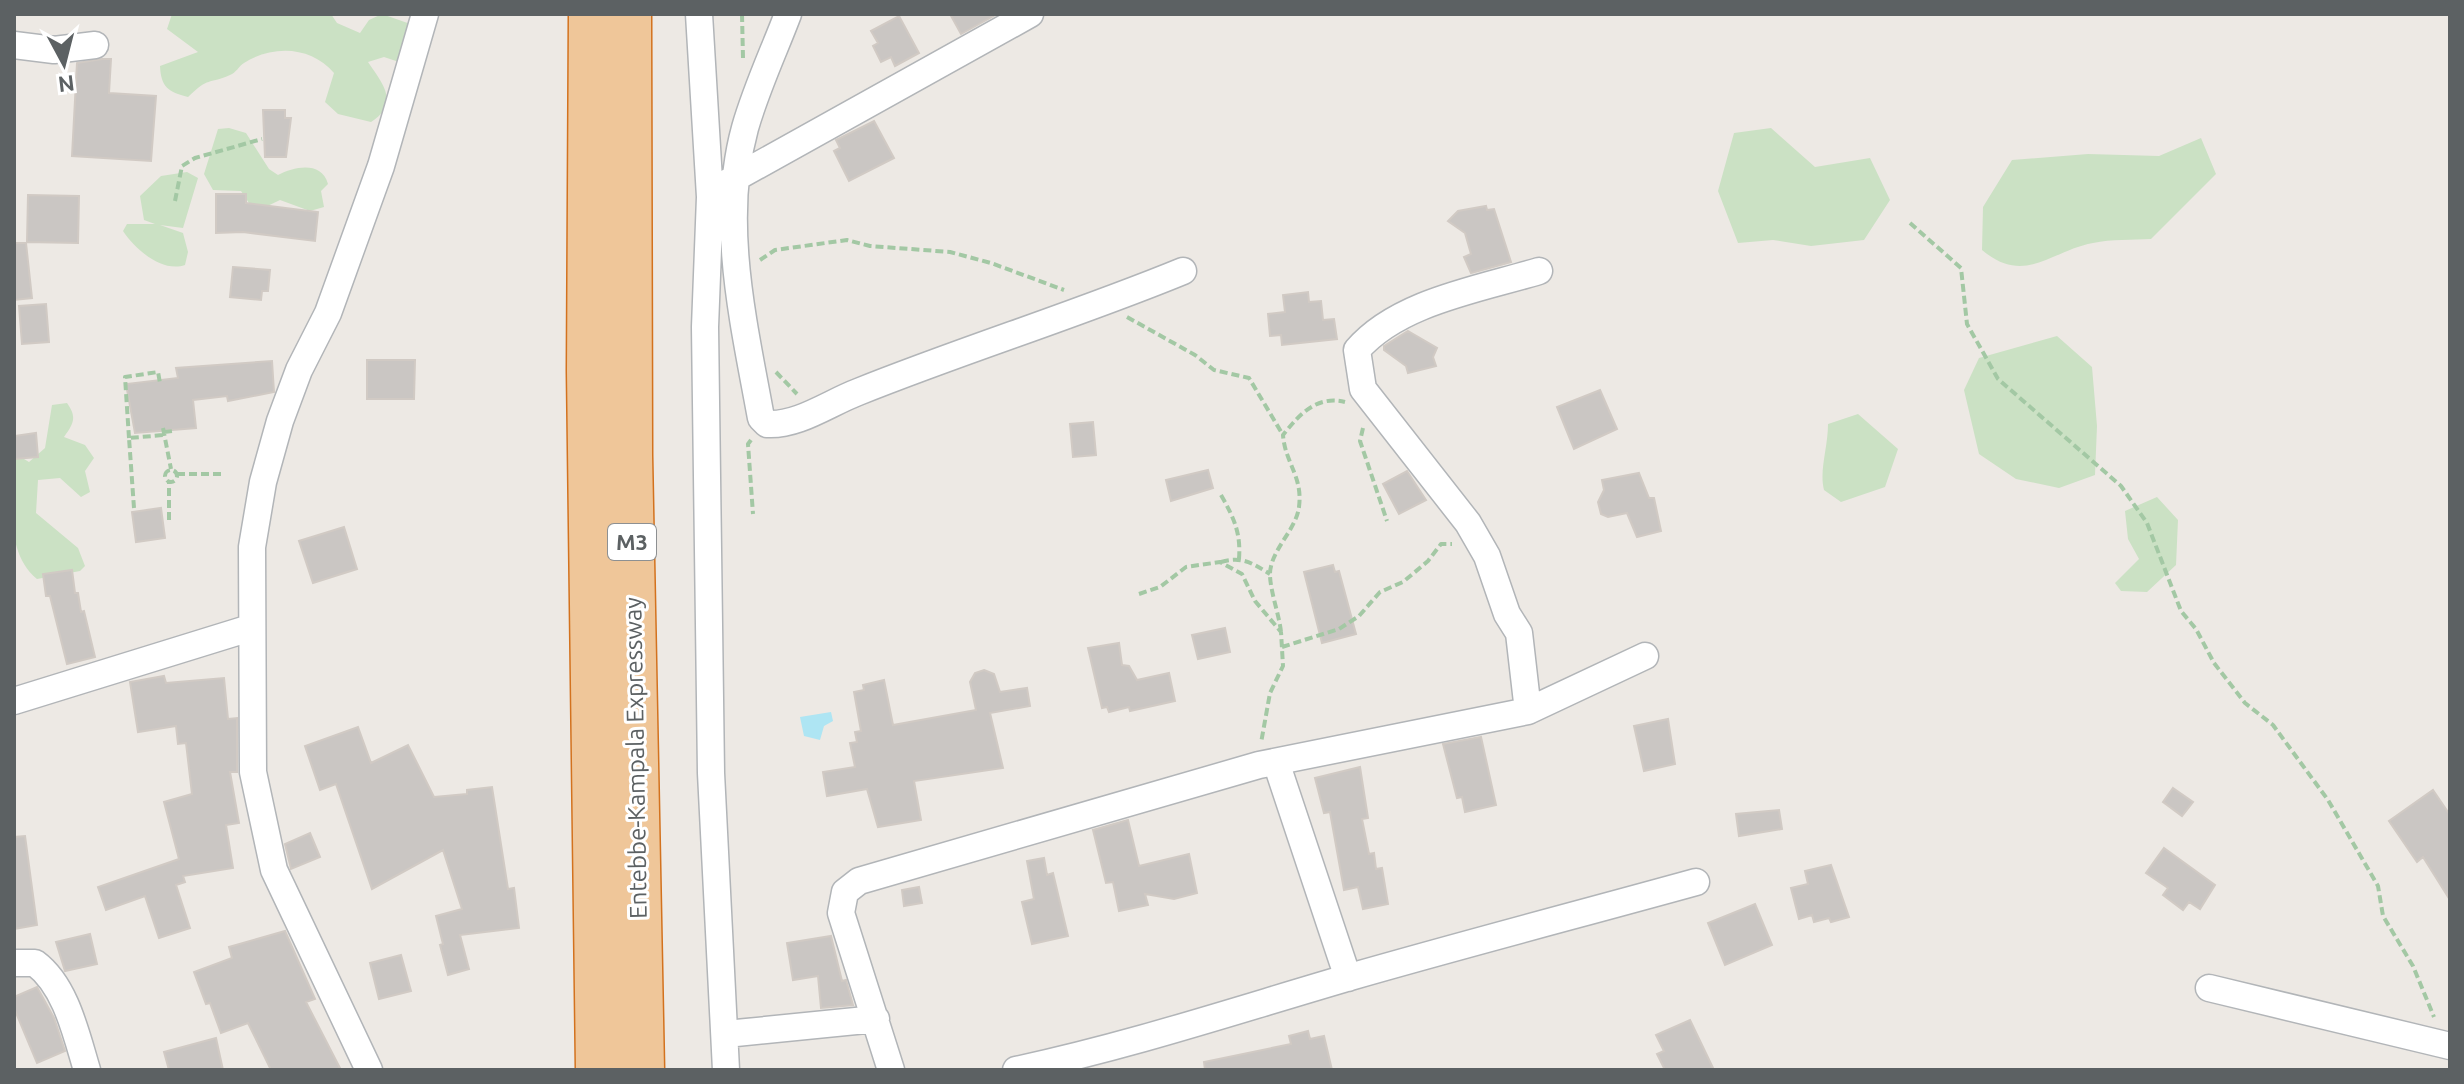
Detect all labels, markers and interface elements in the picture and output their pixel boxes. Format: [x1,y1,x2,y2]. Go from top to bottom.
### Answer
north arrow [24,24,104,104]
text: N [57,71,76,98]
road number: M3 [608,524,656,560]
street label: Entebbe-Kampala Expressway [619,596,652,919]

